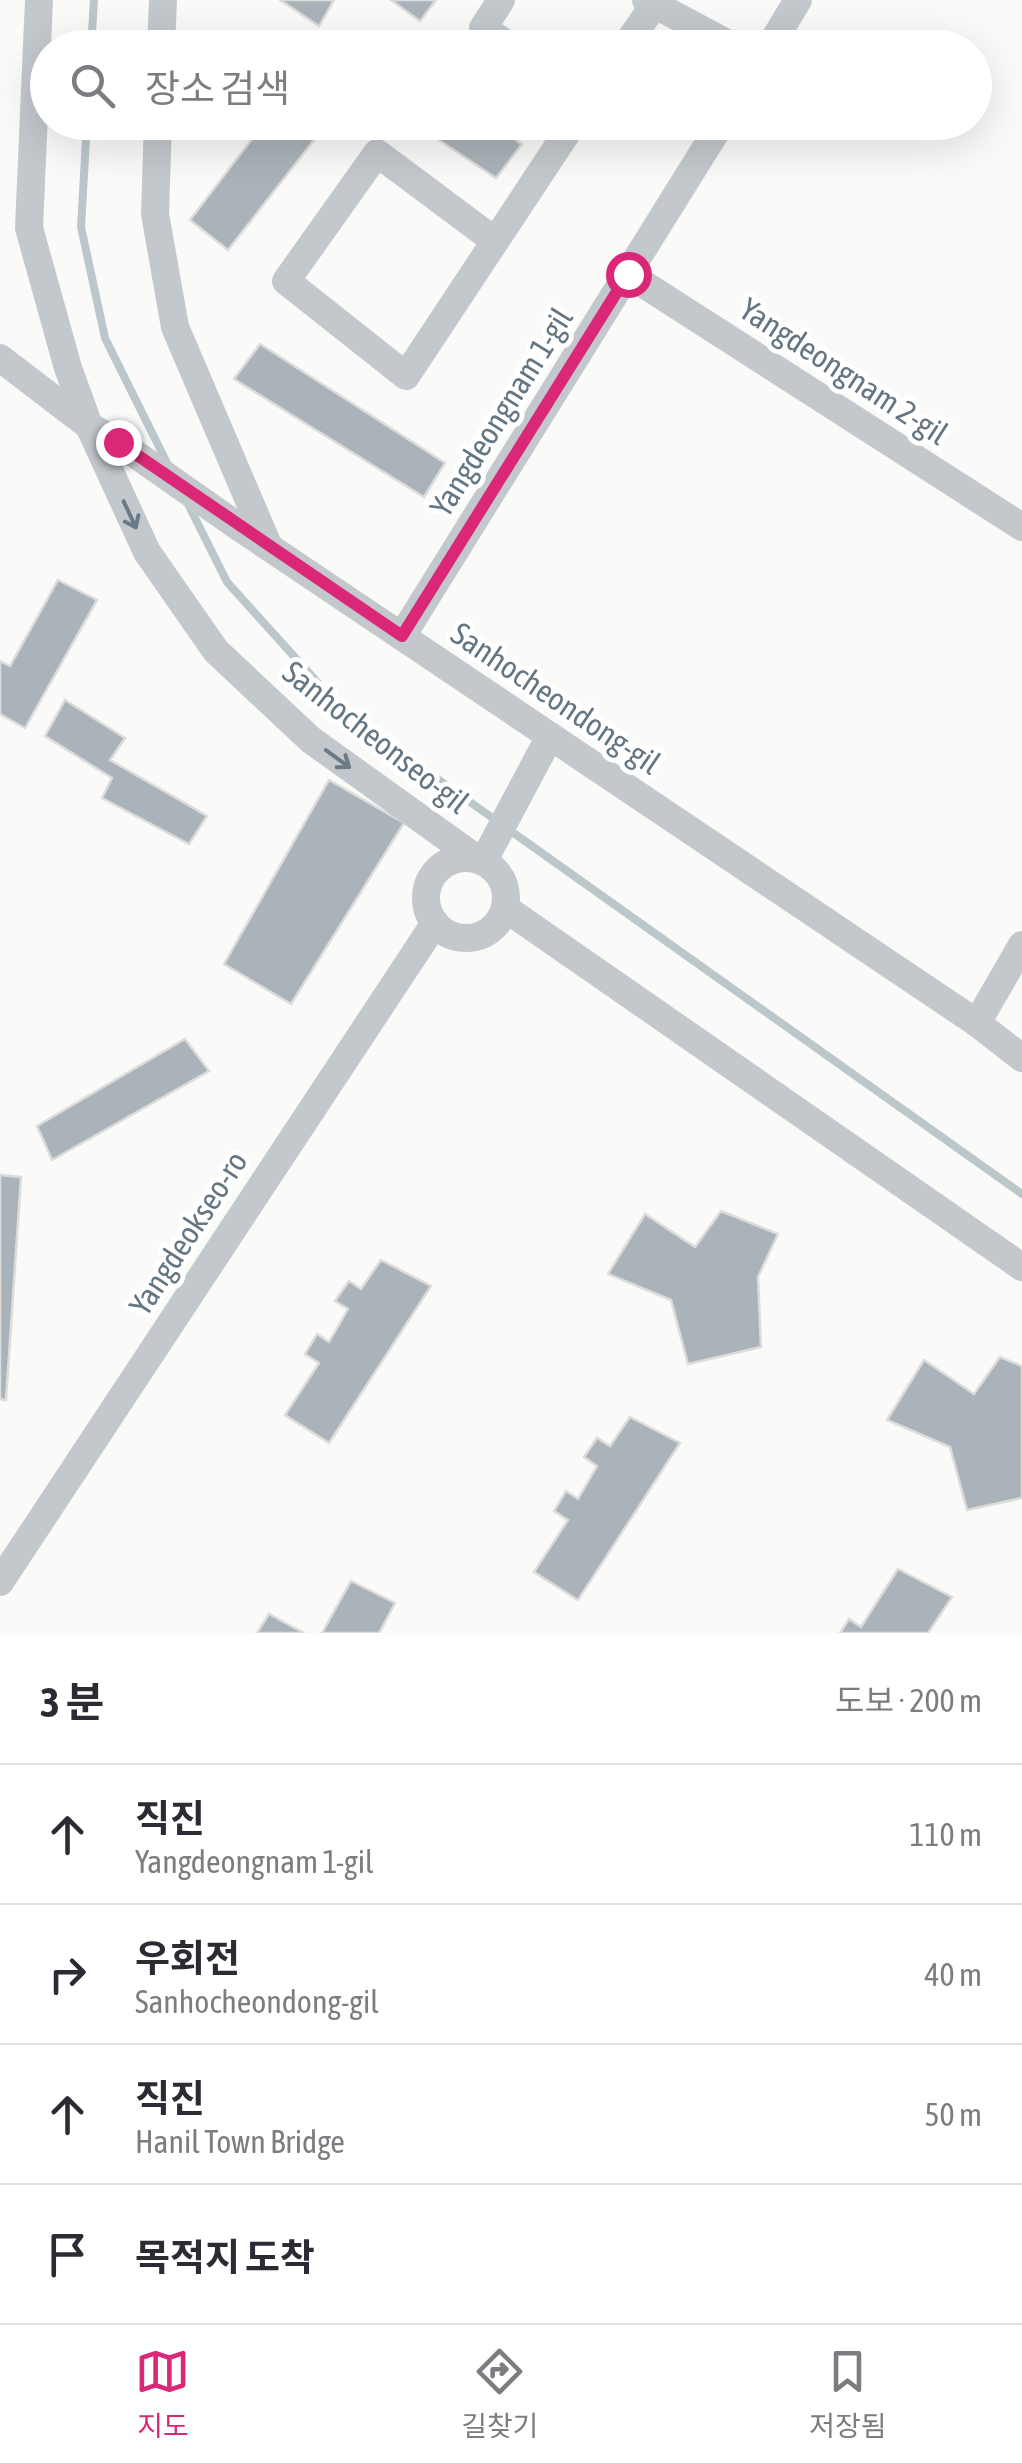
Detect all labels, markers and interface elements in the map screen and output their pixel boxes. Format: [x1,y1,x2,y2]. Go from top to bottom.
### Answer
search box [30,30,992,140]
icon: search [65,58,120,113]
text: 장소 검색 [145,67,290,110]
route start [606,252,652,298]
street label: Yangdeongnam 2-gil [733,290,955,452]
street label: Yangdeongnam 1-gil [422,301,580,523]
route end [96,420,142,466]
one-way arrow [122,499,140,530]
street label: Sanhocheondong-gil [445,615,668,782]
street label: Sanhocheonseo-gil [276,653,476,821]
one-way arrow [324,748,352,769]
street label: Yangdeokseo-ro [121,1144,255,1322]
text: 3 분 [40,1678,104,1726]
text: 도보 · 200 m [835,1682,982,1719]
text: 직진 [135,1797,205,1840]
icon: ahead [40,1807,95,1862]
text: 110 m [909,1816,982,1853]
text: Yangdeongnam 1-gil [135,1843,374,1880]
text: 우회전 [135,1937,240,1980]
icon: right [40,1947,95,2002]
text: 40 m [924,1956,982,1993]
text: Sanhocheondong-gil [135,1983,379,2020]
text: 직진 [135,2077,205,2120]
icon: ahead [40,2087,95,2142]
text: 50 m [924,2096,982,2133]
text: Hanil Town Bridge [135,2123,345,2160]
icon: arrive [40,2227,95,2282]
text: 목적지 도착 [135,2236,315,2279]
tab: 지도 [135,2344,190,2444]
tab: 길찾기 [461,2344,539,2444]
tab: 저장됨 [809,2344,887,2444]

